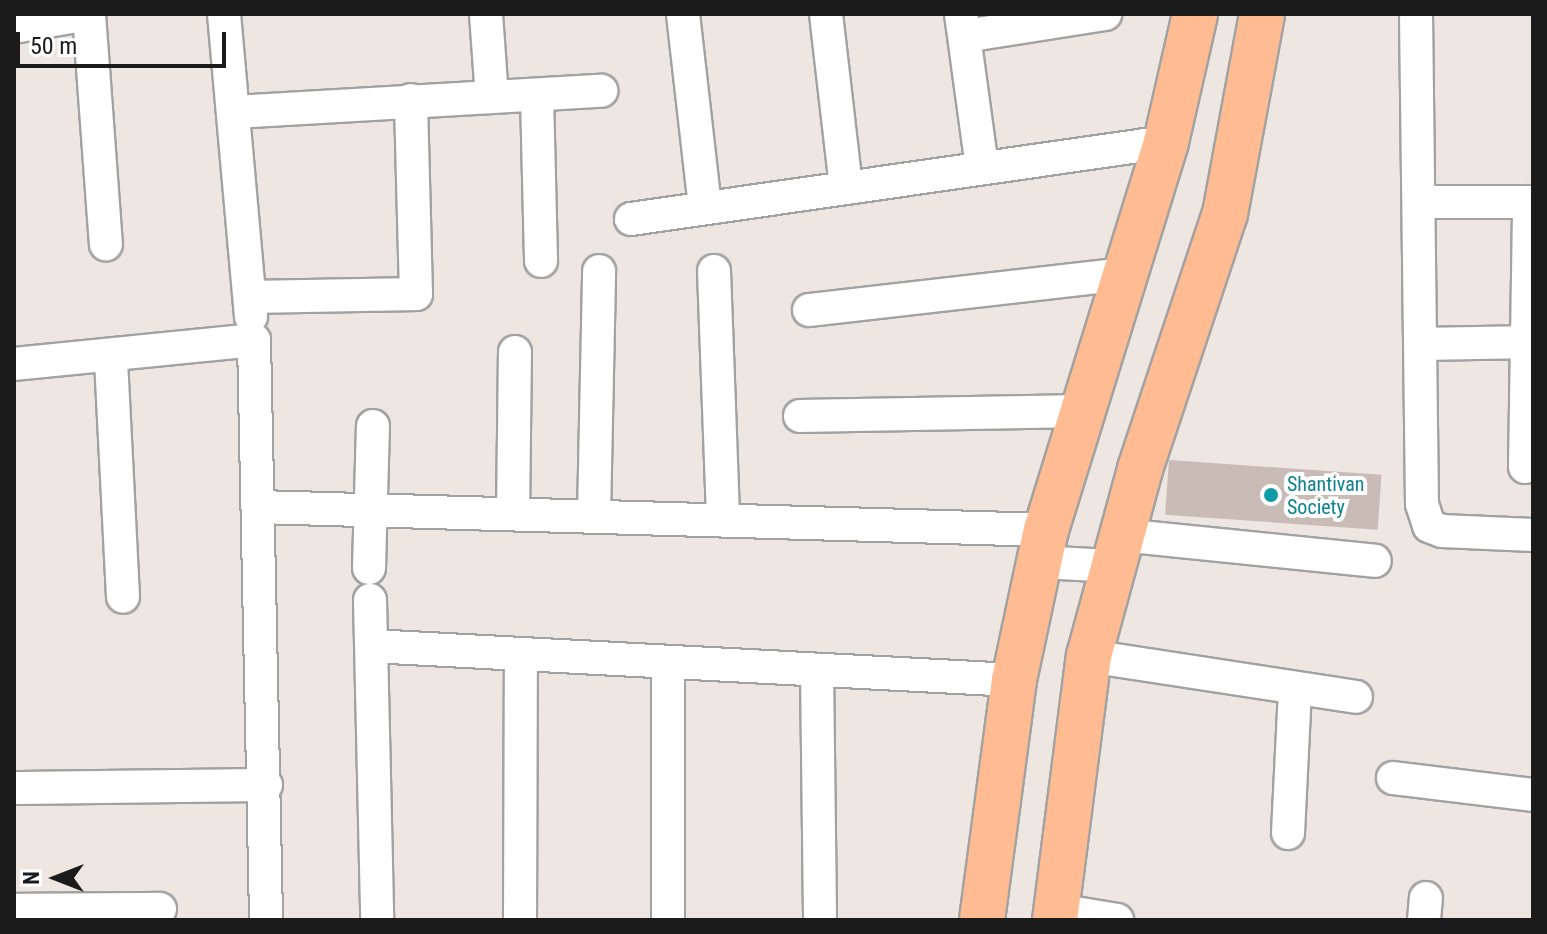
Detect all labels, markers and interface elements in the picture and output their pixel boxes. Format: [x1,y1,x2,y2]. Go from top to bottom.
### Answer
scale bar [20,16,230,66]
text: 50 m [30,32,77,60]
place label: Shantivan Society [1287,472,1364,519]
marker: Shantivan Society [1262,486,1280,504]
north arrow [16,838,96,918]
text: N [19,871,44,885]

